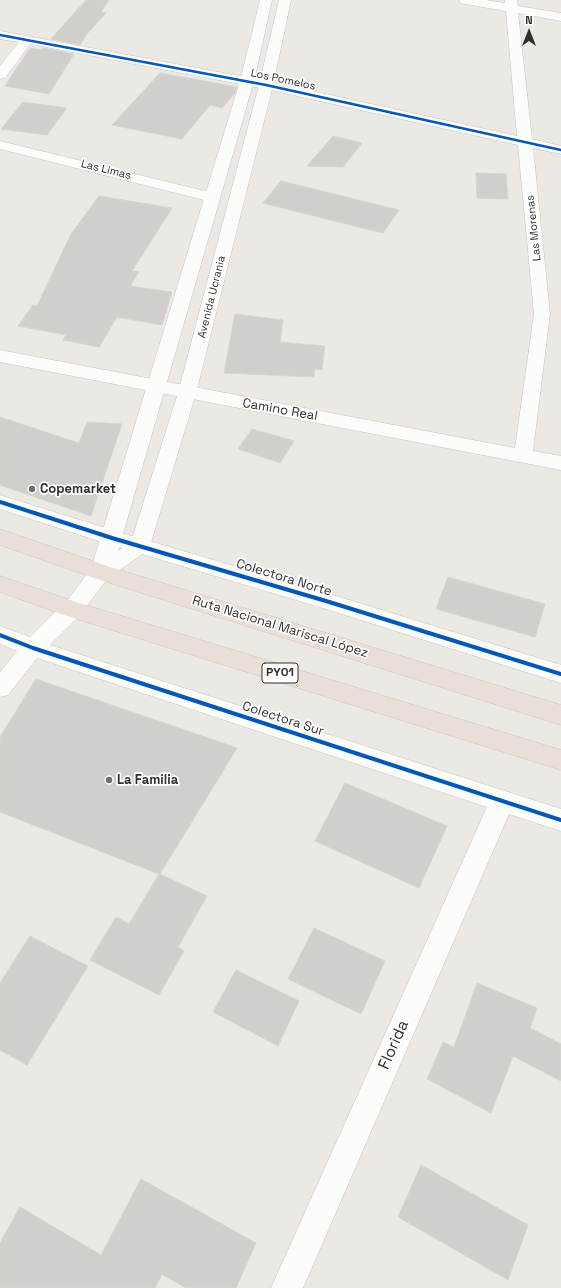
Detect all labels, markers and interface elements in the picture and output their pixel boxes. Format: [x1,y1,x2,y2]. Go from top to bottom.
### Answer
north arrow [509,12,549,52]
text: N [525,13,533,27]
street label: Los Pomelos [249,67,317,93]
street label: Las Limas [80,157,132,183]
street label: Las Morenas [524,194,544,262]
street label: Avenida Ucrania [195,254,229,340]
street label: Camino Real [241,396,319,424]
place label: Copemarket [40,481,116,497]
marker: Copemarket [27,484,37,494]
street label: Colectora Norte [234,556,334,600]
street label: Ruta Nacional Mariscal López [190,593,370,661]
road number: PY01 [262,663,298,683]
street label: Colectora Sur [240,698,326,740]
place label: La Familia [117,772,178,788]
marker: La Familia [104,775,114,785]
street label: Florida [375,1017,413,1073]

